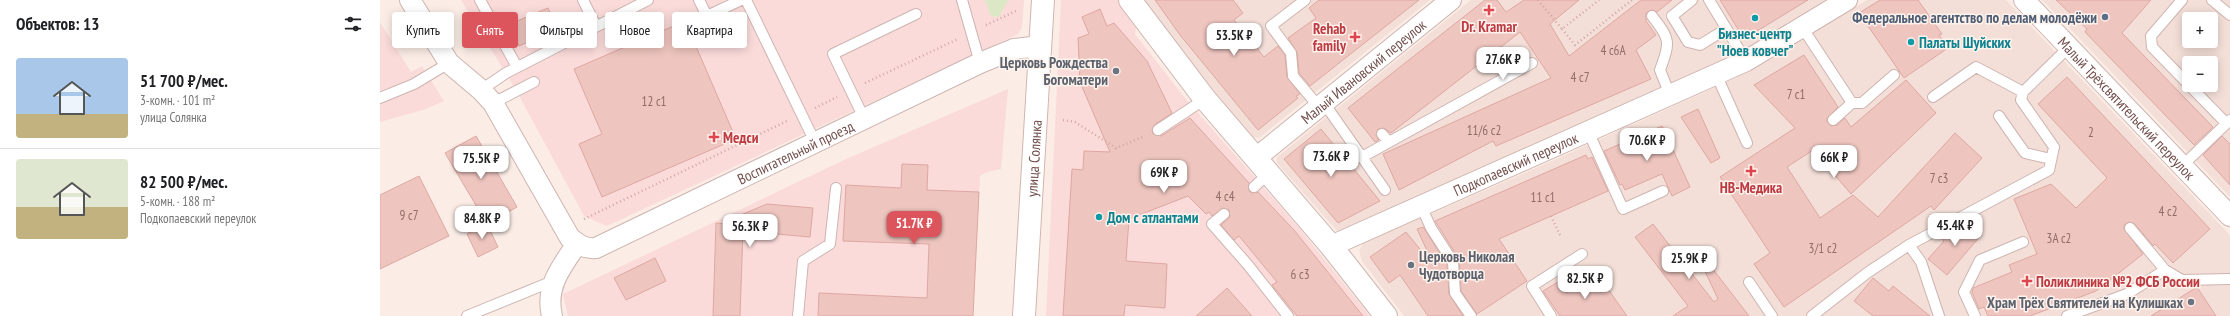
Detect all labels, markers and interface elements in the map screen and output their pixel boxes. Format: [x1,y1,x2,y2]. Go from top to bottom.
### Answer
marker: Dr. Kramar [1483,4,1495,16]
place label: Федеральное агентство по делам молодёжи [1852,8,2097,27]
chip: Купить [392,12,454,48]
chip: Снять [462,12,518,48]
chip: Фильтры [526,12,597,48]
chip: Новое [605,12,664,48]
chip: Квартира [672,12,747,48]
marker: Федеральное агентство по делам молодёжи [2100,12,2110,22]
map controls [2182,12,2218,92]
button: + [2182,12,2218,48]
text: Объектов: 13 [16,13,99,35]
icon: filters [342,13,364,35]
marker: Бизнес-центр "Ноев ковчег" [1750,13,1760,23]
street label: Малый Ивановский переулок [1297,15,1430,127]
place label: Dr. Kramar [1461,17,1517,36]
place label: Rehab family [1313,19,1347,55]
pin: 53.5K ₽ [1197,23,1271,57]
place label: Бизнес-центр "Ноев ковчег" [1716,24,1794,60]
text: 53.5K ₽ [1216,27,1252,44]
marker: Rehab family [1349,31,1361,43]
street label: Малый Трёхсвятительский переулок [2054,32,2200,183]
place label: Палаты Шуйских [1919,33,2011,52]
marker: Палаты Шуйских [1906,37,1916,47]
house number: 4 с6А [1600,42,1626,59]
pin: 27.6K ₽ [1466,47,1540,81]
text: 27.6K ₽ [1485,51,1521,68]
place label: Церковь Рождества Богоматери [1000,53,1108,89]
button: − [2182,56,2218,92]
marker: Церковь Рождества Богоматери [1111,66,1121,76]
house number: 4 с7 [1570,69,1590,86]
text: 51 700 ₽/мес. [140,70,228,92]
icon: home [48,74,96,122]
house number: 7 с1 [1787,86,1805,103]
text: 3-комн. · 101 m² [140,92,215,109]
house number: 12 с1 [642,93,667,110]
text: улица Солянка [140,109,207,126]
street label: Воспитательный проезд [734,116,857,188]
street label: улица Солянка [1022,119,1045,197]
house number: 11/6 с2 [1467,122,1501,139]
house number: 2 [2088,124,2094,141]
place label: Медси [723,128,759,147]
street label: Подкопаевский переулок [1450,128,1581,200]
pin: 70.6K ₽ [1610,128,1684,162]
marker: Медси [708,131,720,143]
text: 70.6K ₽ [1629,132,1665,149]
pin: 73.6K ₽ [1294,144,1368,178]
pin: 66K ₽ [1806,145,1862,179]
pin: 75.5K ₽ [444,146,518,180]
text: 73.6K ₽ [1313,148,1349,165]
text: 66K ₽ [1820,149,1848,166]
text: 75.5K ₽ [463,150,499,167]
pin: 69K ₽ [1136,160,1192,194]
text: 69K ₽ [1150,164,1178,181]
marker: НВ-Медика [1745,165,1757,177]
house number: 7 с3 [1930,170,1948,187]
text: 82 500 ₽/мес. [140,171,228,193]
icon: home [48,175,96,223]
place label: НВ-Медика [1720,178,1782,197]
house number: 4 с4 [1215,188,1235,205]
house number: 11 с1 [1531,189,1556,206]
text: 5-комн. · 188 m² [140,193,215,210]
house number: 4 с2 [2158,203,2178,220]
pin: 84.8K ₽ [445,206,519,240]
house number: 9 с7 [399,207,419,224]
place label: Дом с атлантами [1107,208,1199,227]
text: Подкопаевский переулок [140,210,256,227]
text: 84.8K ₽ [464,210,500,227]
pin: 51.7K ₽ [877,211,951,245]
marker: Дом с атлантами [1094,212,1104,222]
pin: 45.4K ₽ [1918,213,1992,247]
pin: 56.3K ₽ [713,214,787,248]
text: 51.7K ₽ [896,215,932,232]
text: 45.4K ₽ [1937,217,1973,234]
text: 56.3K ₽ [732,218,768,235]
house number: 3А с2 [2047,230,2071,247]
house number: 3/1 с2 [1809,240,1837,257]
pin: 25.9K ₽ [1652,246,1726,280]
place label: Церковь Николая Чудотворца [1419,247,1515,283]
text: 25.9K ₽ [1671,250,1707,267]
marker: Церковь Николая Чудотворца [1406,260,1416,270]
house number: 6 с3 [1290,266,1310,283]
pin: 82.5K ₽ [1548,266,1622,300]
text: 82.5K ₽ [1567,270,1603,287]
place label: Поликлиника №2 ФСБ России [2036,272,2200,291]
marker: Поликлиника №2 ФСБ России [2021,275,2033,287]
place label: Храм Трёх Святителей на Кулишках [1987,293,2183,312]
marker: Храм Трёх Святителей на Кулишках [2186,297,2196,307]

